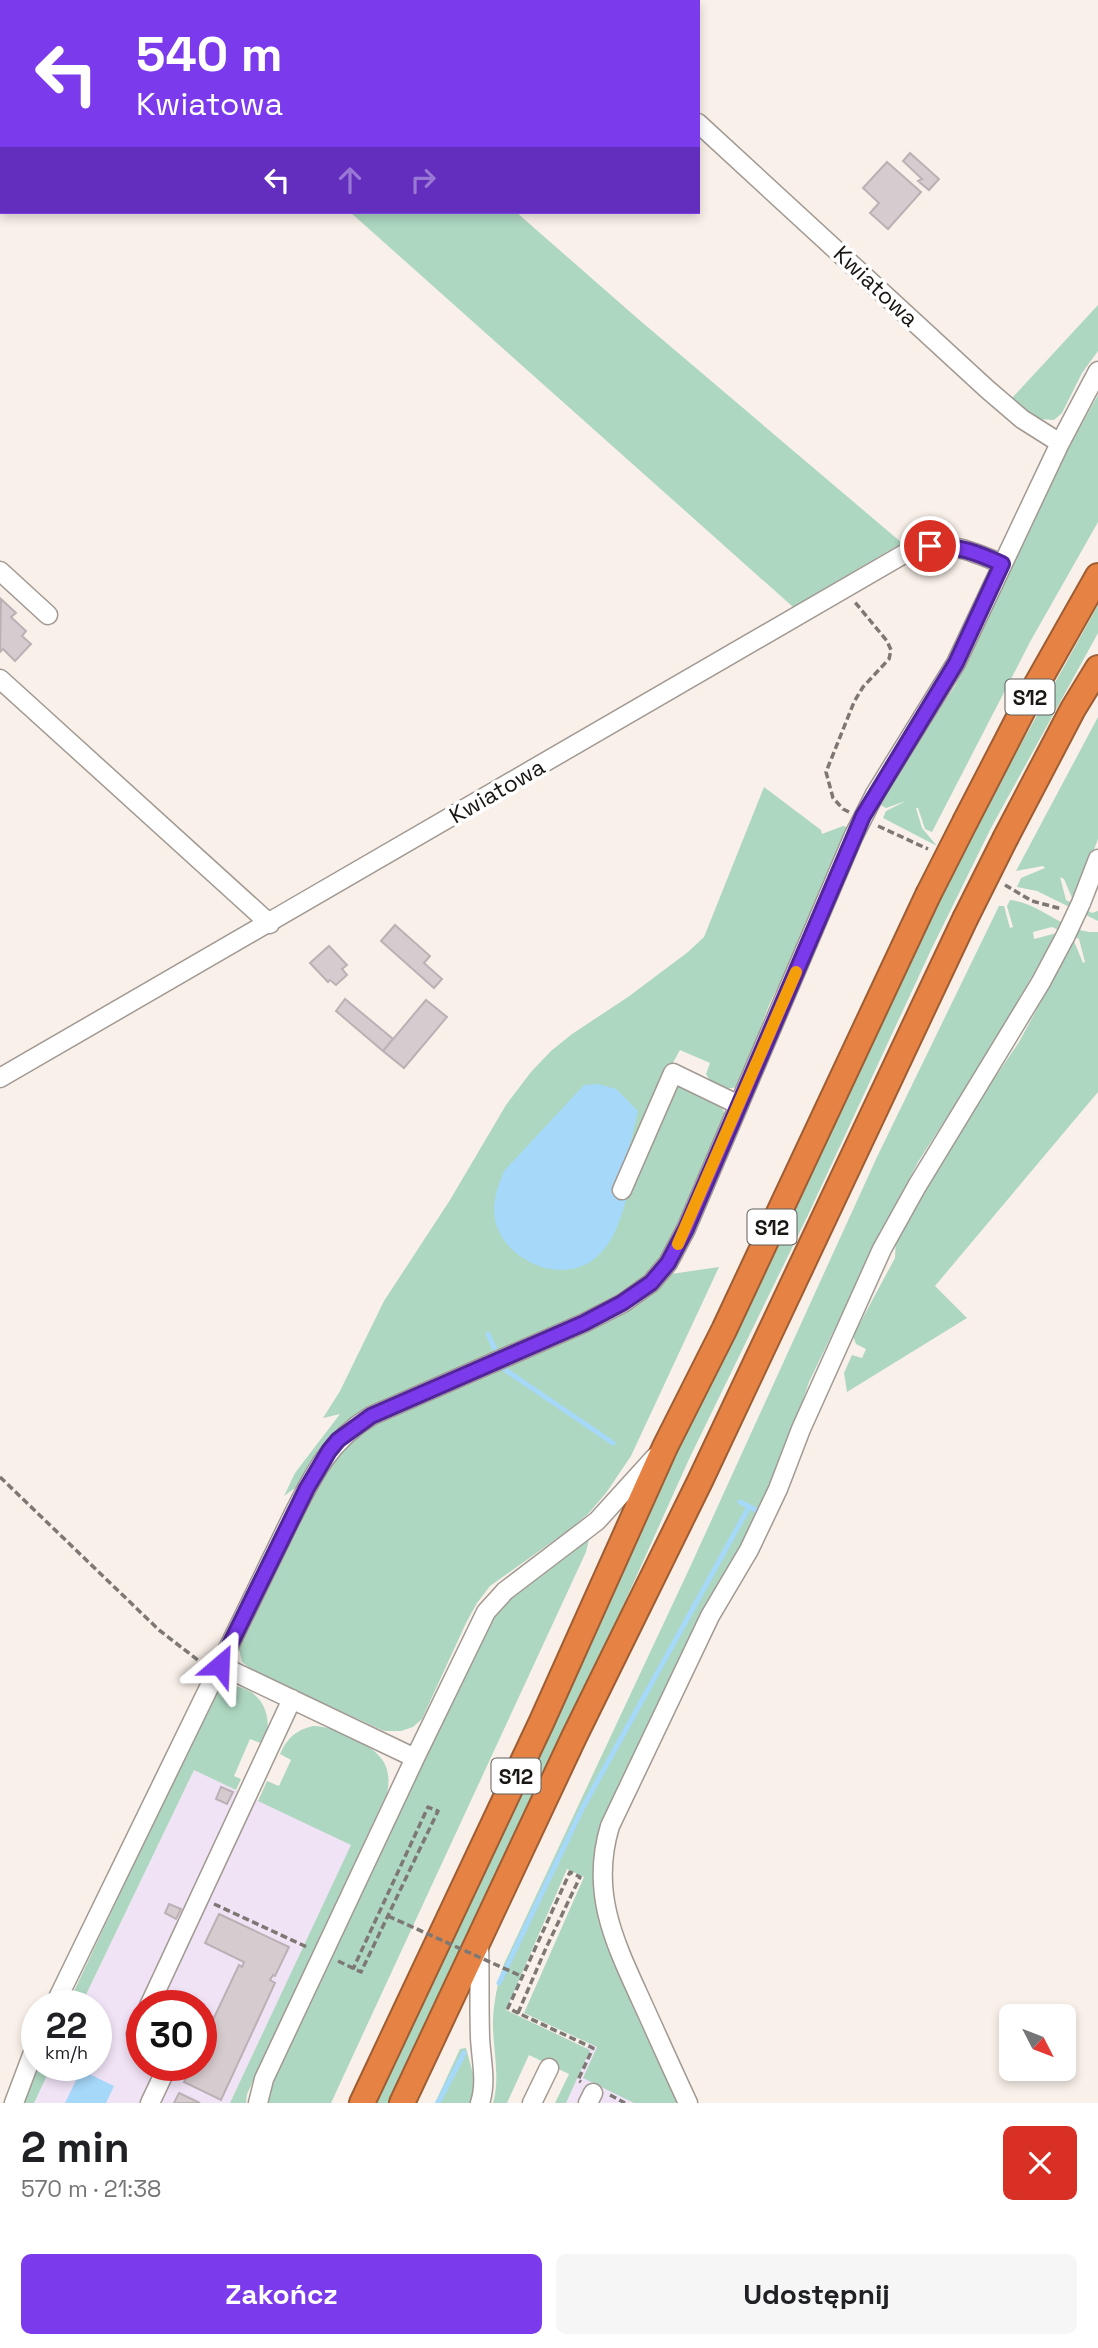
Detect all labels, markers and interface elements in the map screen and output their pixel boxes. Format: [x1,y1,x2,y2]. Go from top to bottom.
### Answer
text: 540 m [136,23,283,85]
icon: left [21,28,112,119]
text: Kwiatowa [136,84,283,124]
icon: left [258,161,296,199]
icon: ahead [331,161,369,199]
icon: right [404,161,442,199]
street label: Kwiatowa [827,239,925,333]
pin [900,516,960,576]
icon: arrive [911,527,949,565]
road number: S12 [1006,680,1054,714]
street label: Kwiatowa [444,752,550,830]
road number: S12 [748,1210,796,1244]
position arrow [183,1628,257,1702]
road number: S12 [491,1758,540,1794]
speed limit sign: 30 [126,1990,217,2081]
text: 22 [46,2004,87,2048]
north arrow [999,2004,1076,2081]
map controls [999,2004,1076,2081]
text: km/h [45,2041,88,2064]
text: 2 min [21,2121,130,2174]
button: close [1003,2126,1077,2200]
text: 570 m · 21:38 [21,2174,161,2204]
button: Zakończ [21,2254,542,2334]
button: Udostępnij [556,2254,1077,2334]

